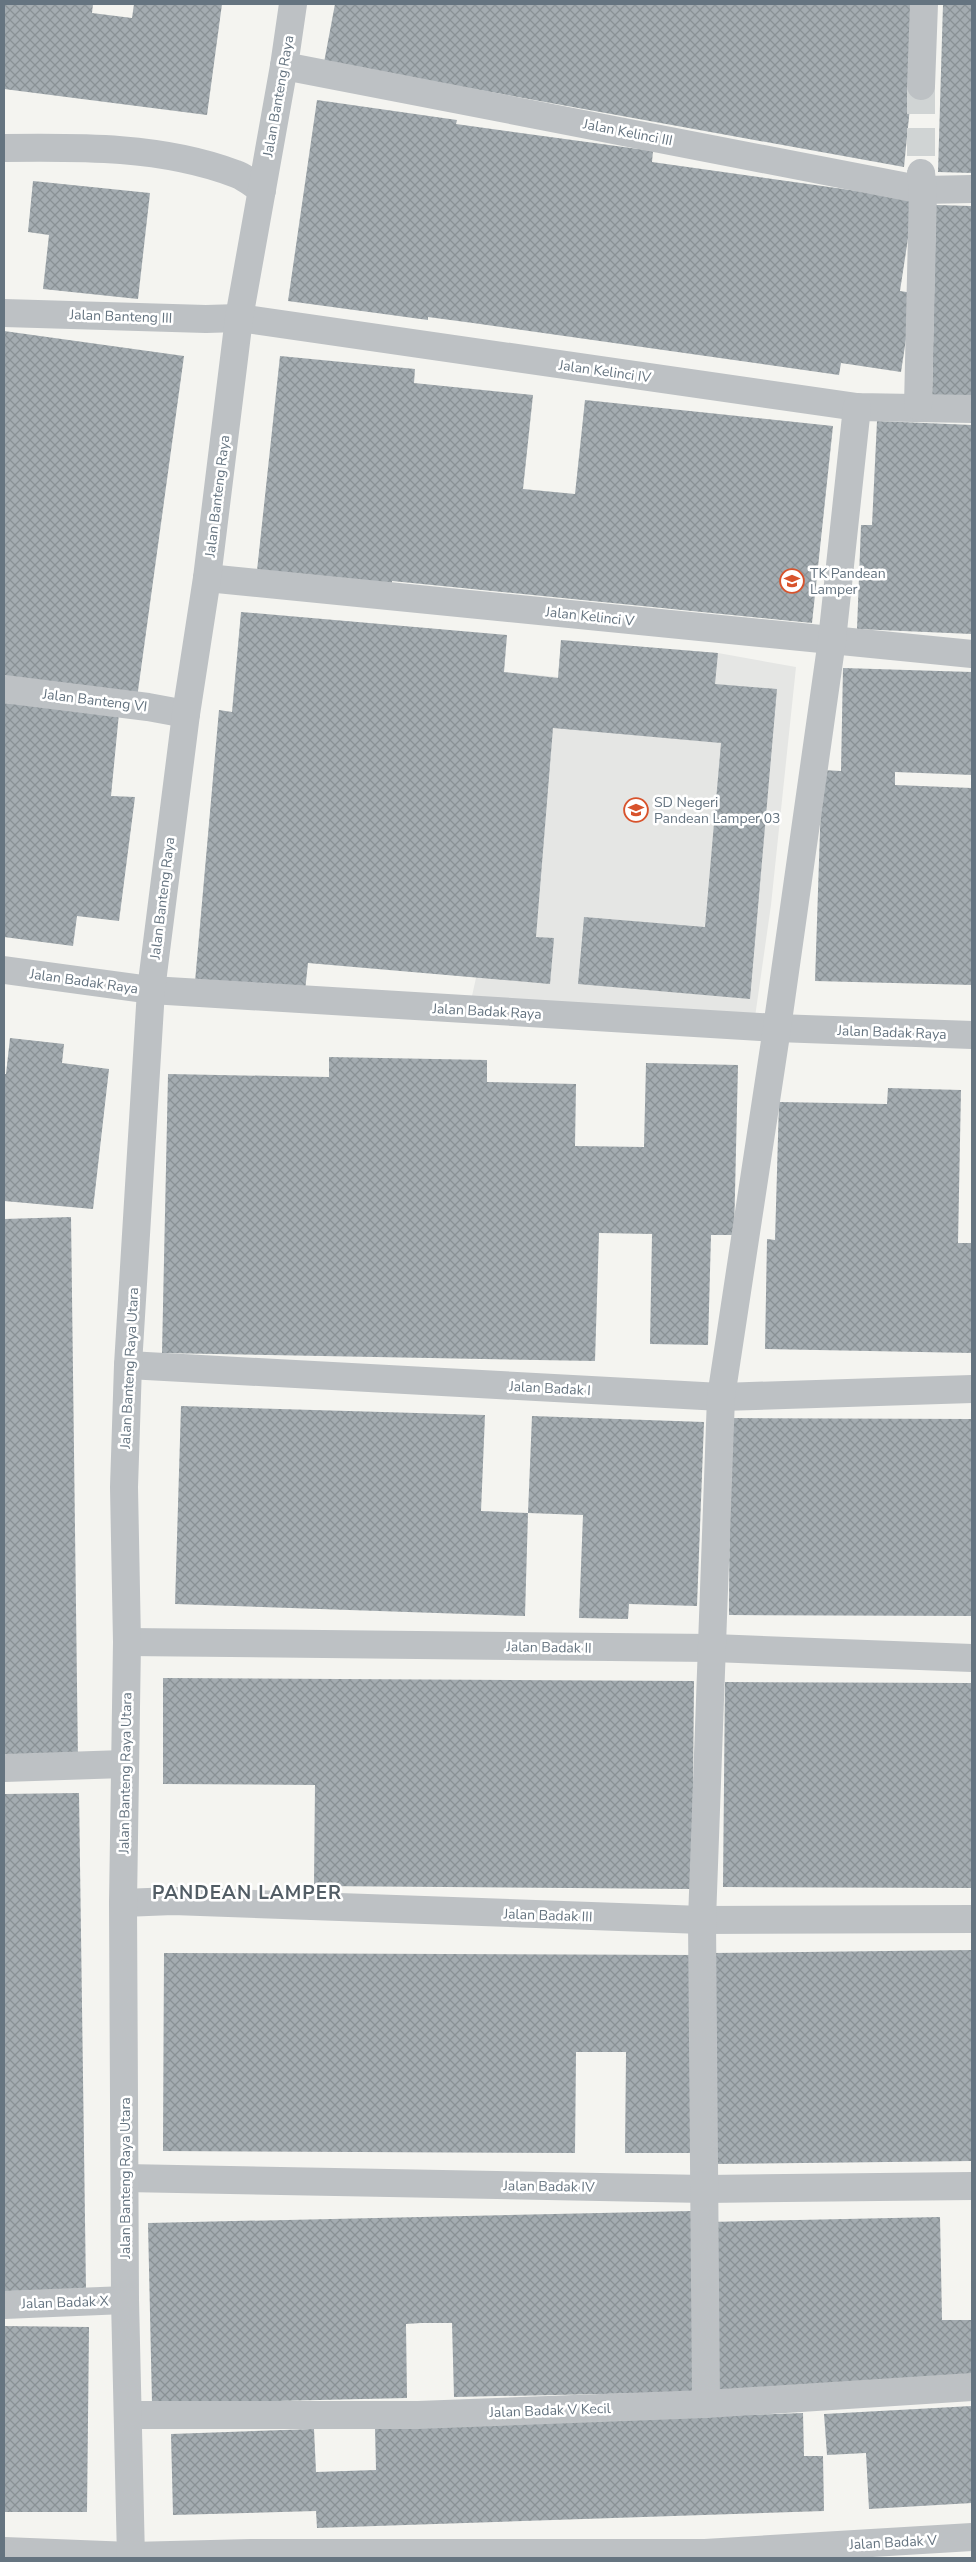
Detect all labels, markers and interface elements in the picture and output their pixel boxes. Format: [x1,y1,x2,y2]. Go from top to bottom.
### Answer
street label: Jalan Banteng Raya [258,34,299,159]
street label: Jalan Kelinci III [581,114,674,150]
street label: Jalan Banteng III [68,305,173,328]
street label: Jalan Kelinci IV [557,355,653,387]
street label: Jalan Banteng Raya [200,434,234,559]
place label: TK Pandean Lamper [810,564,886,599]
school or university icon: TK Pandean Lamper [779,568,805,594]
street label: Jalan Kelinci V [543,602,636,631]
street label: Jalan Banteng VI [41,685,148,716]
place label: SD Negeri Pandean Lamper 03 [654,793,781,828]
school or university icon: SD Negeri Pandean Lamper 03 [623,797,649,823]
street label: Jalan Banteng Raya [145,836,179,961]
street label: Jalan Badak Raya [27,964,139,999]
street label: Jalan Badak Raya [431,999,542,1024]
street label: Jalan Badak Raya [836,1021,947,1044]
street label: Jalan Banteng Raya Utara [116,1287,143,1450]
street label: Jalan Badak I [508,1377,591,1400]
street label: Jalan Badak II [505,1637,592,1658]
street label: Jalan Banteng Raya Utara [115,1692,136,1855]
district label: PANDEAN LAMPER [152,1880,342,1906]
street label: Jalan Badak III [502,1904,593,1927]
street label: Jalan Banteng Raya Utara [116,2097,135,2260]
street label: Jalan Badak IV [502,2176,595,2197]
street label: Jalan Badak X [20,2291,109,2314]
street label: Jalan Badak V Kecil [488,2399,612,2422]
street label: Jalan Badak V [848,2531,938,2554]

